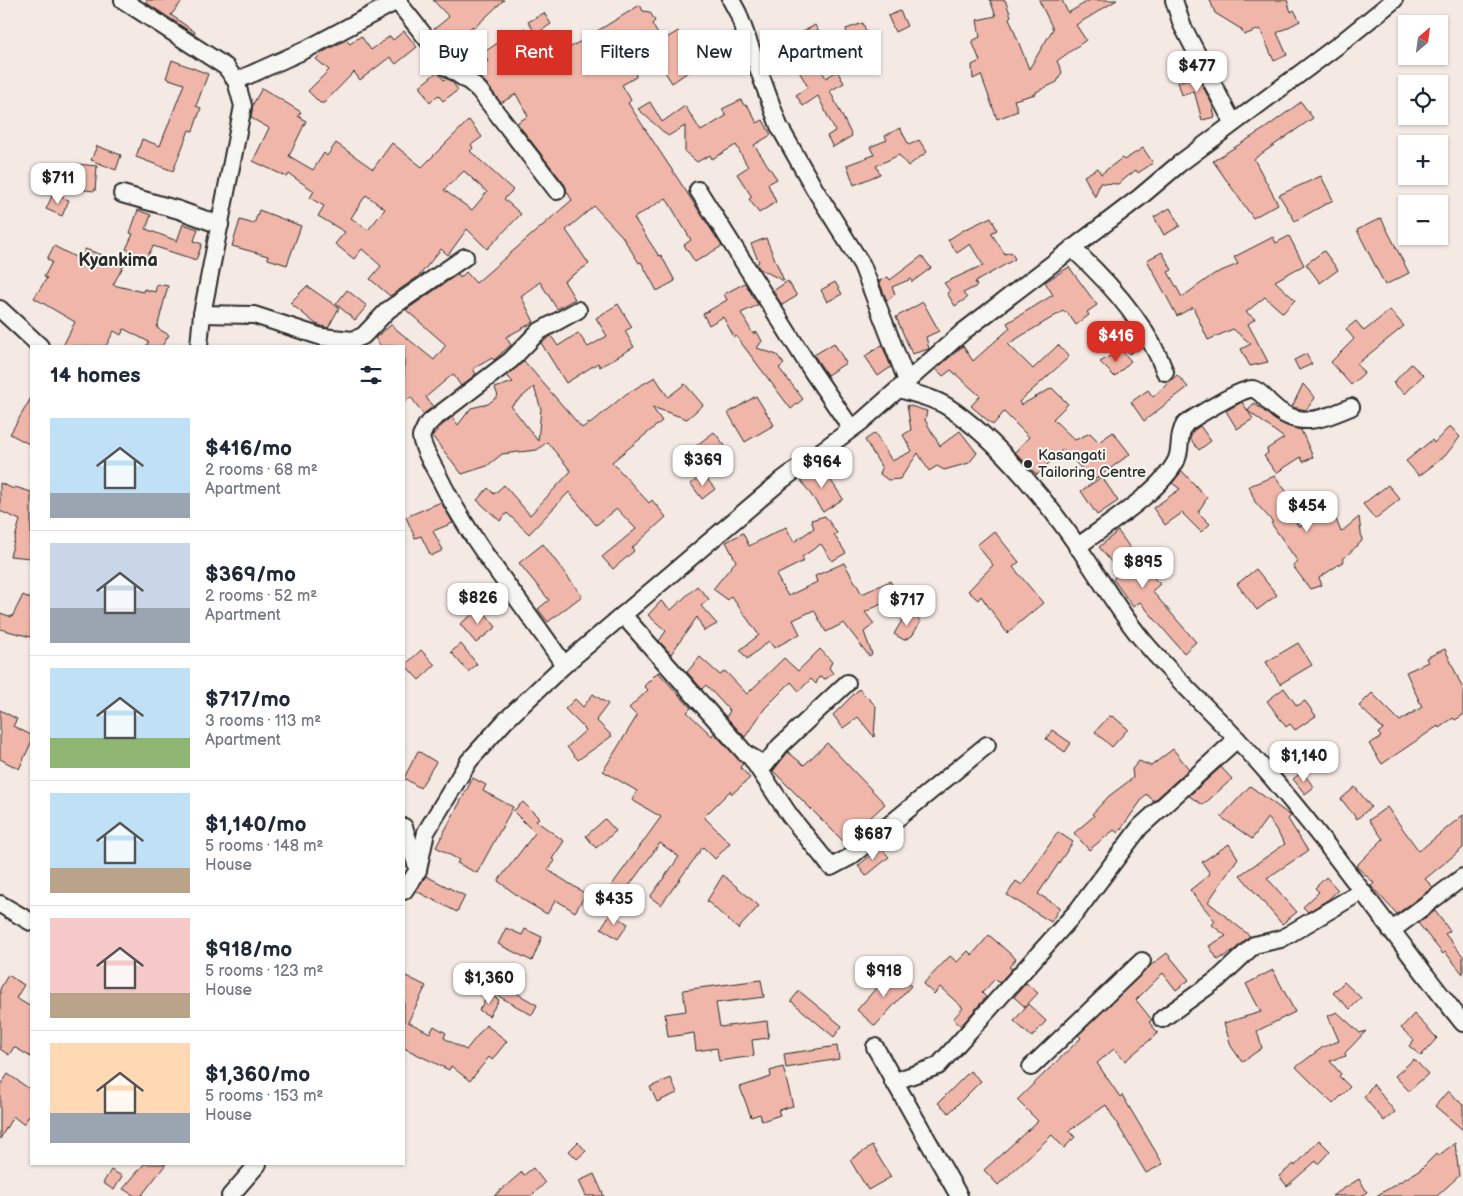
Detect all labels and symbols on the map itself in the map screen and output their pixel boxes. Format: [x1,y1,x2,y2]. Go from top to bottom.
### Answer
north arrow [1398,15,1448,65]
pin: $477 [1167,51,1227,93]
pin: $711 [28,162,88,205]
district label: Kyankima [78,250,158,271]
pin: $416 [1086,320,1146,363]
pin: $369 [673,444,733,487]
pin: $964 [792,446,852,489]
place label: Kasangati Tailoring Centre [1038,446,1146,482]
marker: Kasangati Tailoring Centre [1022,458,1034,470]
pin: $454 [1277,490,1337,533]
pin: $895 [1113,546,1173,589]
pin: $826 [448,582,508,625]
pin: $717 [877,584,937,627]
pin: $1,140 [1263,740,1345,783]
pin: $687 [843,818,903,861]
pin: $435 [584,884,644,926]
pin: $918 [854,956,914,998]
pin: $1,360 [448,962,530,1005]

